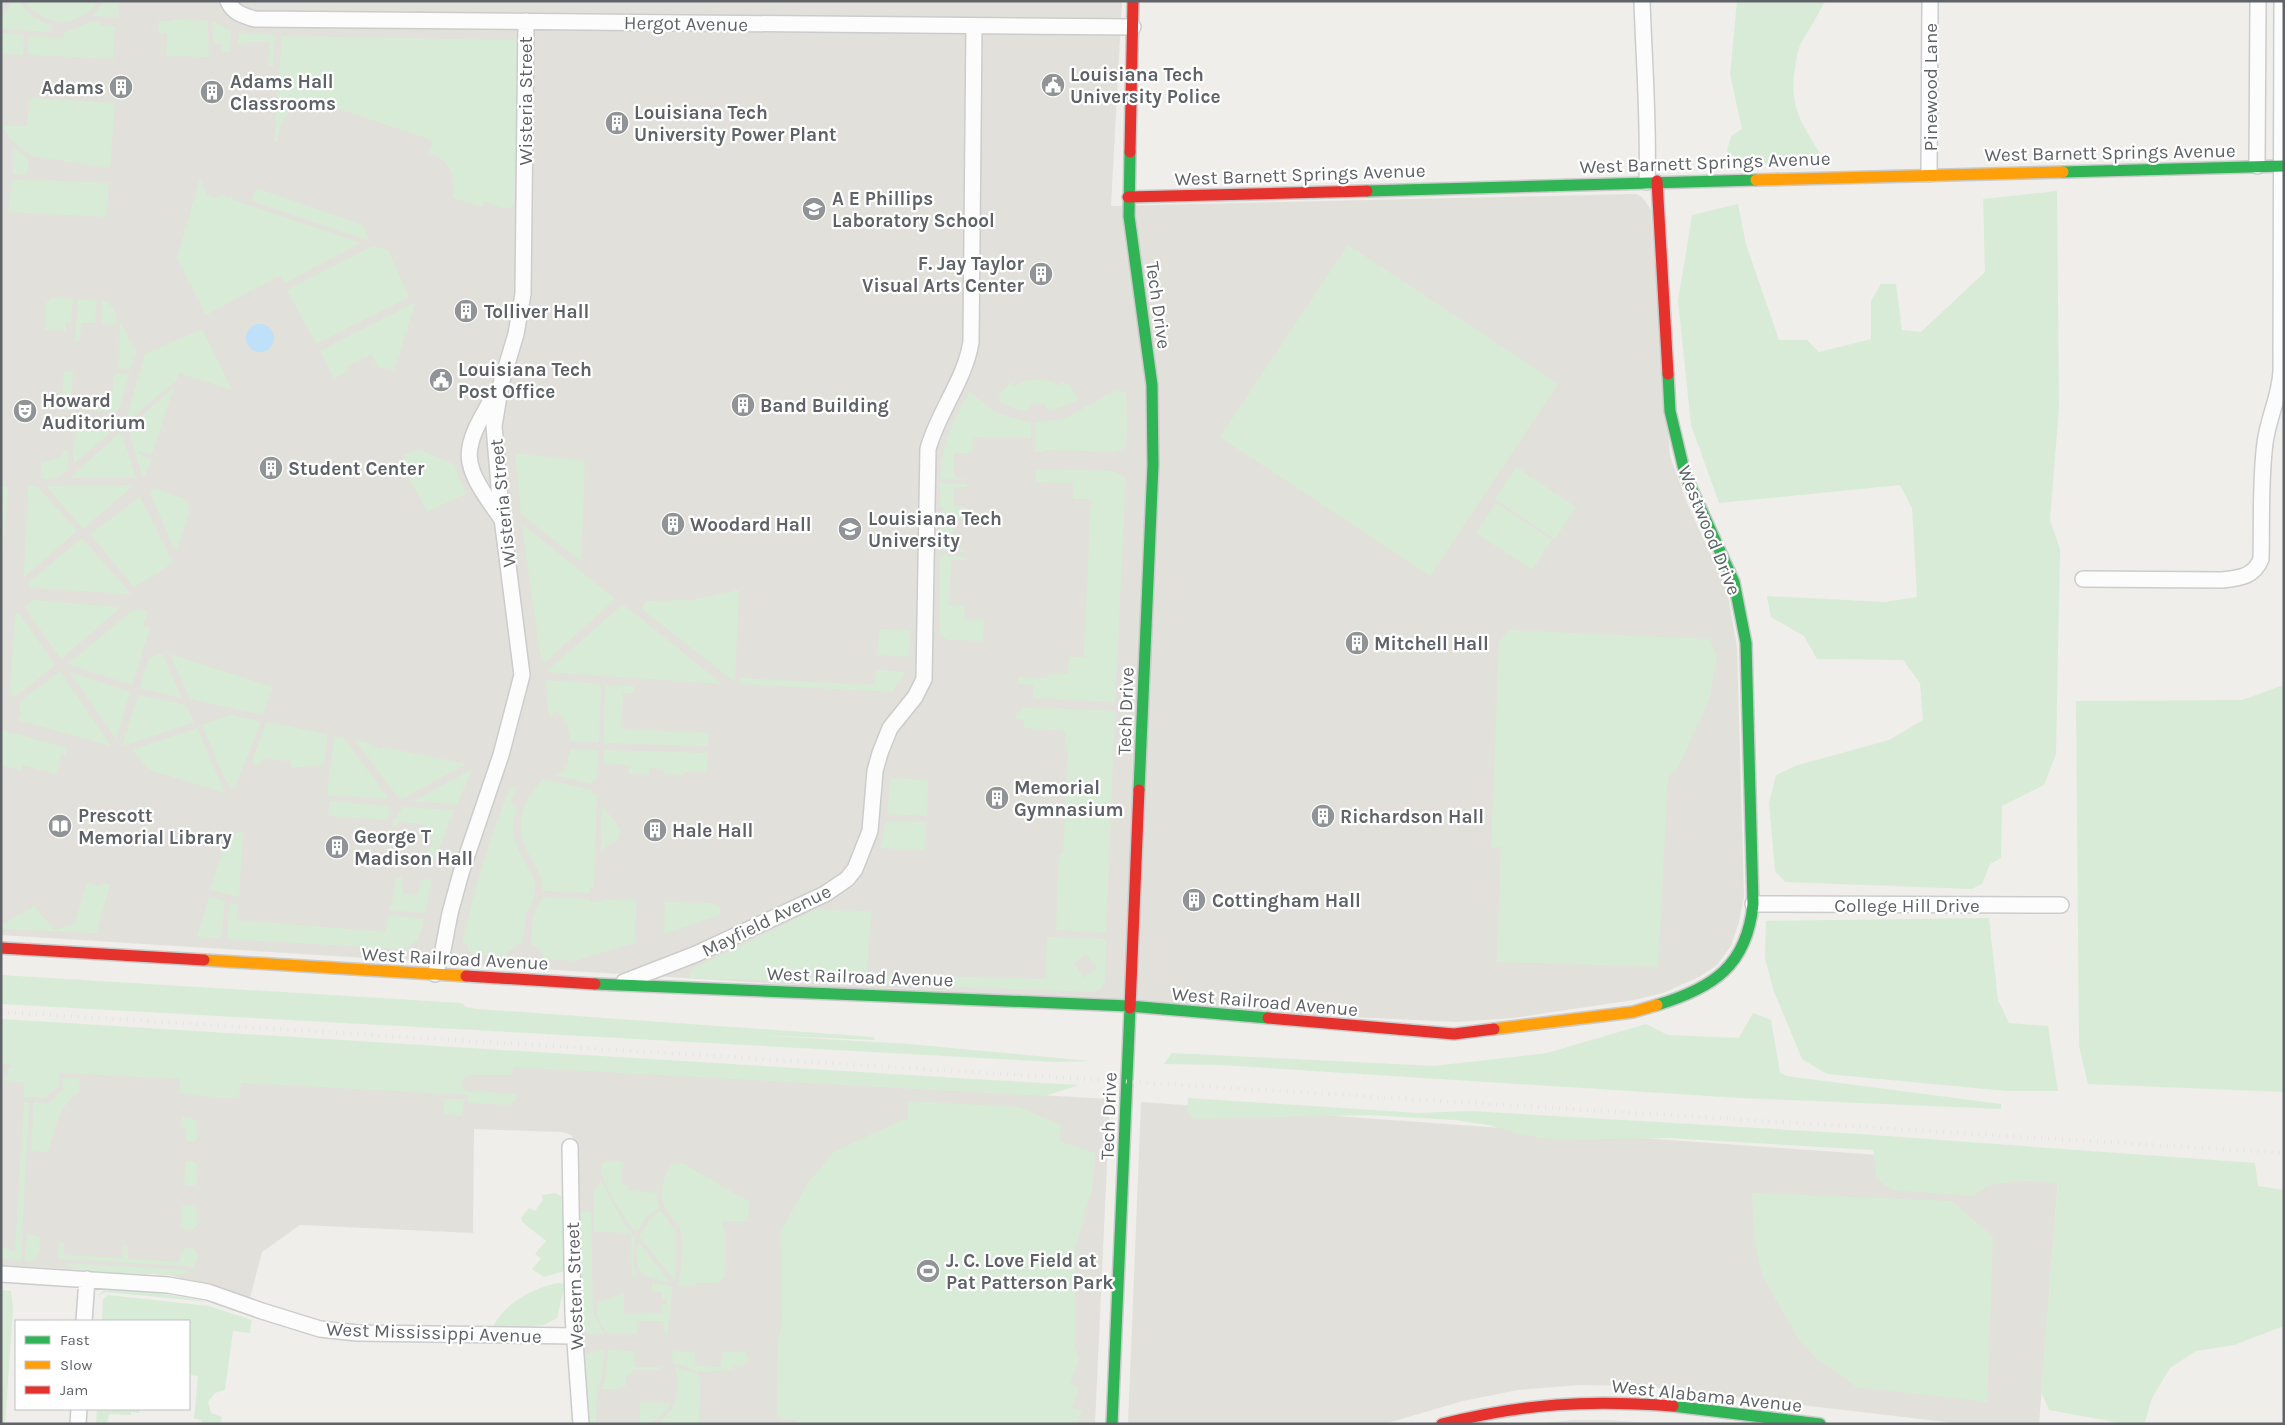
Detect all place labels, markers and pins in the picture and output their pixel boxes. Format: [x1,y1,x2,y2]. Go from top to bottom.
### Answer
place label: Louisiana Tech University Police [1070,64,1221,108]
place label: Adams Hall Classrooms [230,71,336,115]
public building icon: Louisiana Tech University Police [1040,72,1066,98]
building icon: Adams [108,74,134,100]
place label: Adams [41,77,104,99]
building icon: Adams Hall Classrooms [199,79,225,105]
place label: Louisiana Tech University Power Plant [634,102,836,146]
building icon: Louisiana Tech University Power Plant [604,110,630,136]
place label: A E Phillips Laboratory School [832,188,995,232]
school or university icon: A E Phillips Laboratory School [801,196,827,222]
place label: F. Jay Taylor Visual Arts Center [862,253,1025,297]
building icon: F. Jay Taylor Visual Arts Center [1028,261,1054,287]
building icon: Tolliver Hall [453,298,479,324]
place label: Tolliver Hall [484,301,589,323]
place label: Louisiana Tech Post Office [458,359,592,403]
public building icon: Louisiana Tech Post Office [428,367,454,393]
place label: Howard Auditorium [42,390,146,434]
building icon: Band Building [730,392,756,418]
place label: Band Building [760,395,889,417]
theatre icon: Howard Auditorium [12,398,38,424]
building icon: Student Center [258,455,284,481]
place label: Student Center [288,458,425,480]
place label: Louisiana Tech University [868,508,1002,552]
building icon: Woodard Hall [660,511,686,537]
place label: Woodard Hall [690,514,812,536]
school or university icon: Louisiana Tech University [837,516,863,542]
building icon: Mitchell Hall [1344,630,1370,656]
place label: Mitchell Hall [1374,633,1489,655]
place label: Memorial Gymnasium [1014,777,1124,821]
building icon: Memorial Gymnasium [984,785,1010,811]
building icon: Richardson Hall [1310,803,1336,829]
place label: Prescott Memorial Library [78,805,232,849]
place label: Richardson Hall [1340,806,1484,828]
library icon: Prescott Memorial Library [47,813,73,839]
building icon: Hale Hall [642,817,668,843]
place label: Hale Hall [672,820,753,842]
place label: George T Madison Hall [354,826,473,870]
building icon: George T Madison Hall [324,834,350,860]
building icon: Cottingham Hall [1181,887,1207,913]
place label: Cottingham Hall [1212,890,1361,912]
place label: J. C. Love Field at Pat Patterson Park [946,1250,1113,1294]
sports icon: J. C. Love Field at Pat Patterson Park [915,1258,941,1284]

